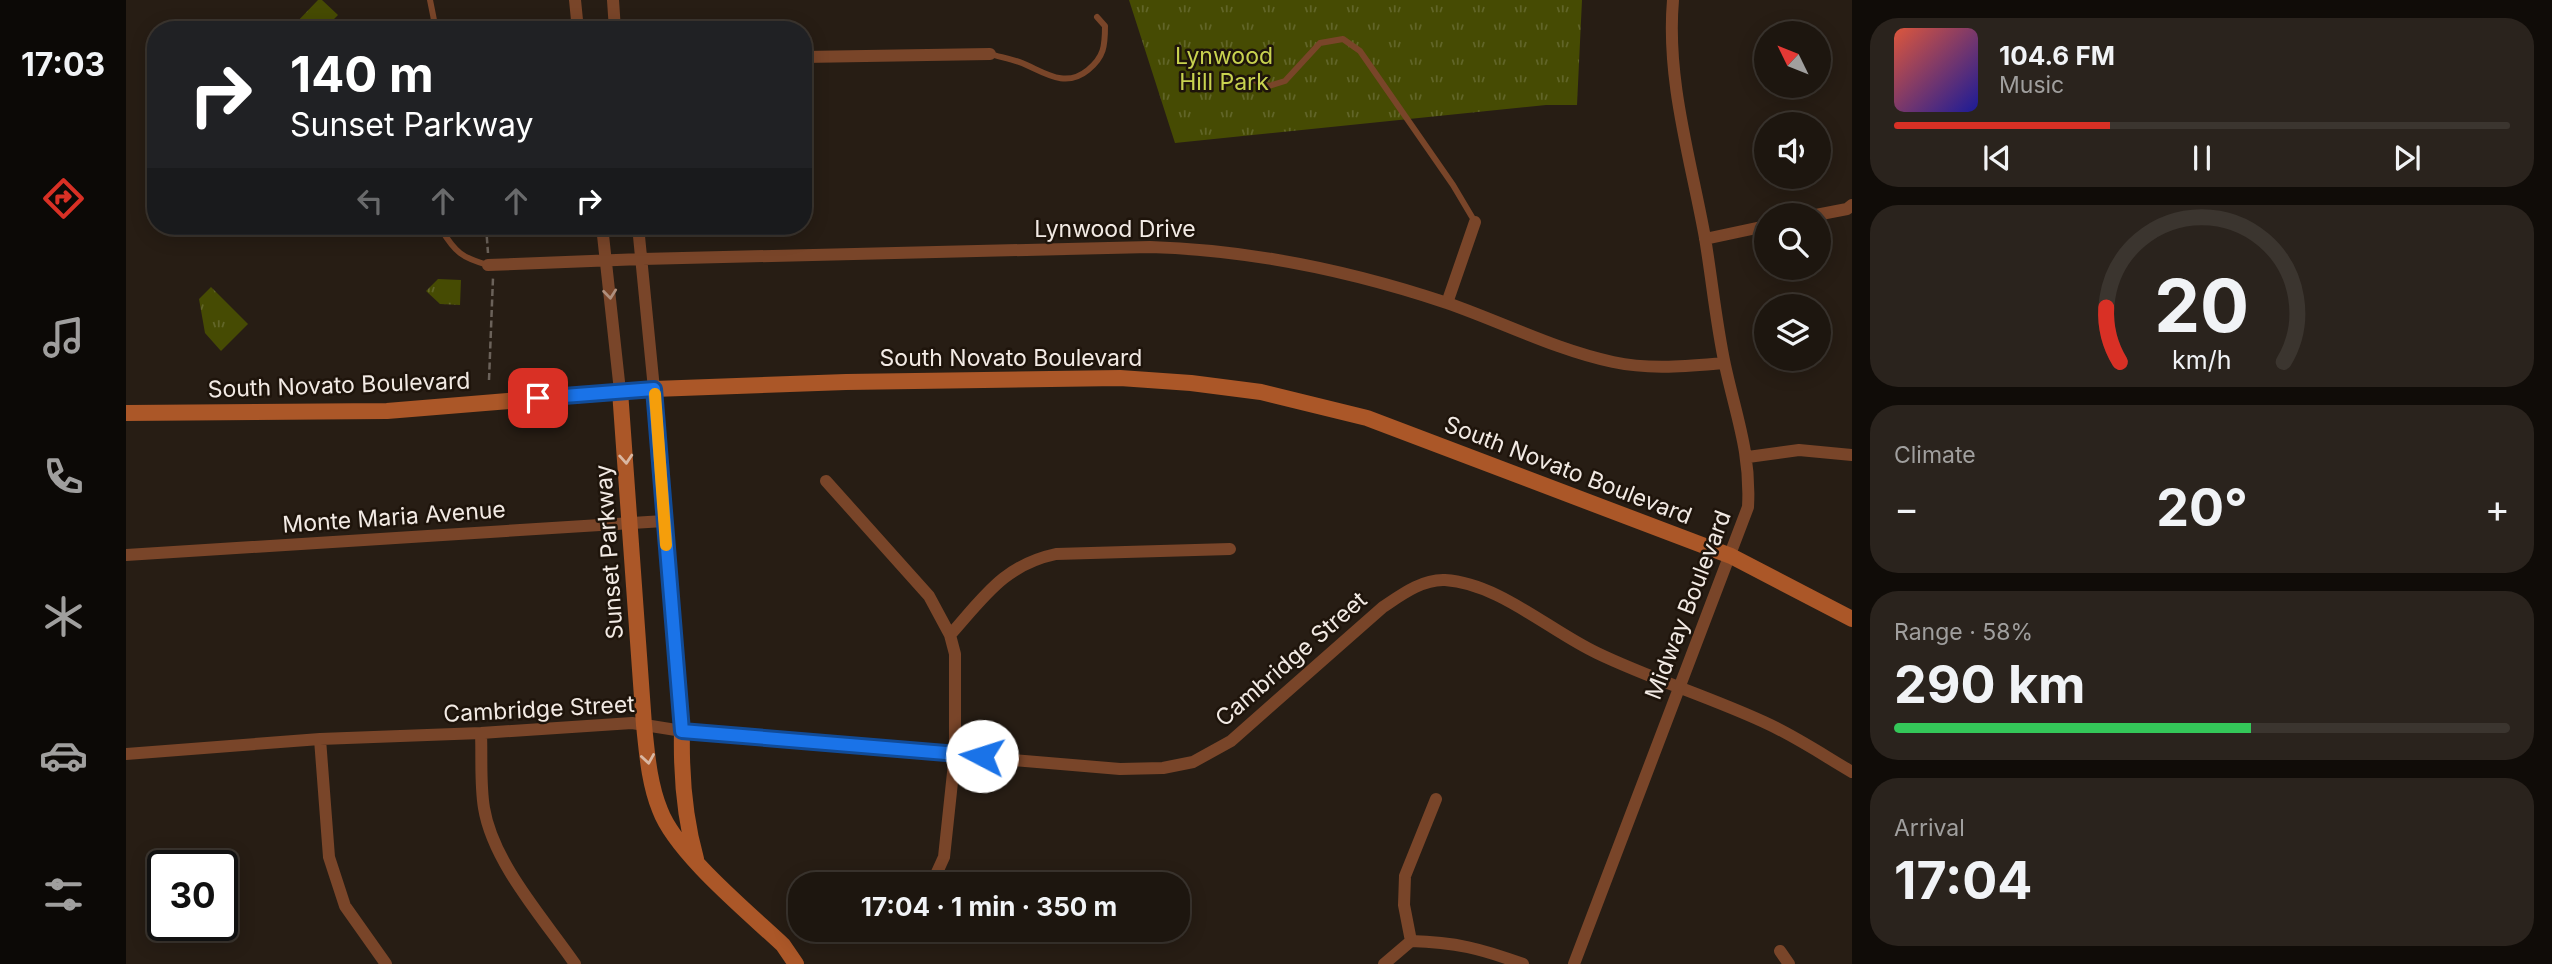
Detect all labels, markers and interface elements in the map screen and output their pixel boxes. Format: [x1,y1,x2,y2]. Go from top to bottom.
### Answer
north arrow [1754,21,1830,98]
map controls [1754,21,1831,371]
text: 104.6 FM [1999,40,2115,71]
park label: Lynwood Hill Park [1175,42,1273,96]
text: 17:03 [21,45,105,84]
text: 140 m [290,45,434,104]
icon: right [175,49,266,140]
text: Music [1999,71,2064,99]
text: Sunset Parkway [290,105,534,144]
button: sound [1754,112,1831,189]
icon: previous [1978,139,2016,177]
icon: pause [2183,139,2221,177]
icon: next [2388,139,2426,177]
icon: directions [39,174,88,223]
icon: left [351,182,389,220]
icon: ahead [424,182,462,220]
icon: ahead [497,182,535,220]
icon: right [570,182,608,220]
button: search [1754,203,1831,280]
street label: Lynwood Drive [1034,215,1196,243]
text: 20 [2155,261,2249,350]
one-way arrow [602,288,617,299]
button: layers [1754,294,1831,371]
icon: music [39,313,88,362]
street label: South Novato Boulevard [880,344,1142,372]
text: km/h [2172,344,2232,374]
street label: South Novato Boulevard [207,366,471,404]
pin [508,368,568,428]
icon: arrive [519,379,557,417]
street label: South Novato Boulevard [1440,410,1696,530]
text: Climate [1894,441,1976,469]
icon: phone [39,452,88,501]
one-way arrow [618,454,633,465]
street label: Sunset Parkway [589,464,629,640]
text: 20° [2156,476,2248,539]
text: − [1894,485,1919,531]
text: + [2485,485,2510,531]
street label: Monte Maria Avenue [281,495,507,539]
street label: Midway Boulevard [1639,506,1737,704]
street label: Cambridge Street [1210,585,1373,732]
icon: climate [39,592,88,641]
text: Range · 58% [1894,618,2033,646]
text: 290 km [1894,653,2086,716]
street label: Cambridge Street [443,690,636,728]
position arrow [945,719,1019,793]
icon: car [39,731,88,780]
one-way arrow [640,753,655,765]
text: Arrival [1894,814,1965,842]
text: 17:04 [1894,849,2033,912]
speed limit sign: 30 [147,850,238,941]
icon: filters [39,870,88,919]
text: 17:04 · 1 min · 350 m [861,891,1117,922]

